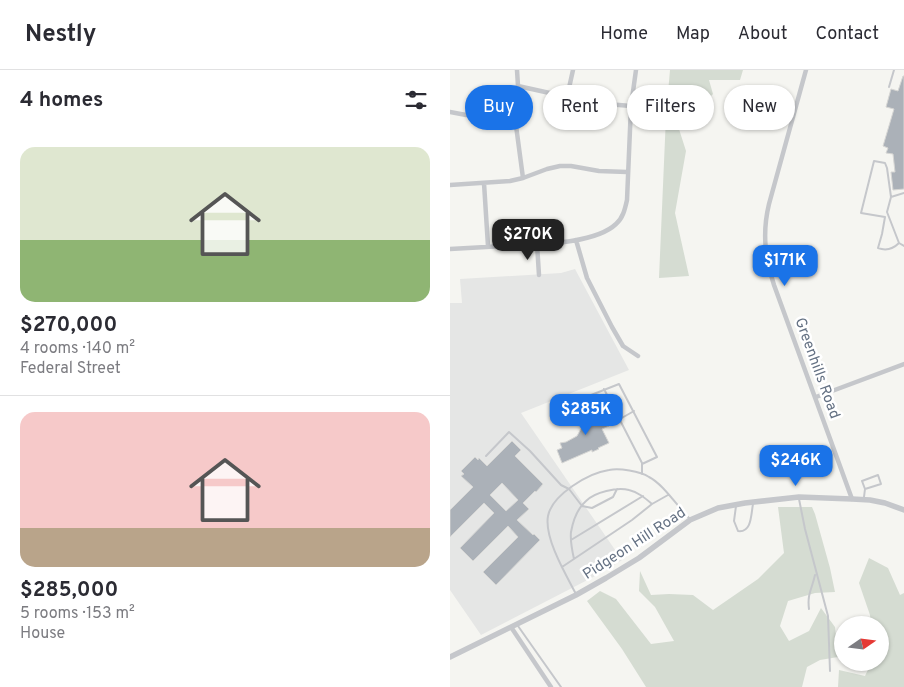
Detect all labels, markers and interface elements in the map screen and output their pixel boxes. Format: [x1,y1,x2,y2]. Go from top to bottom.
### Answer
text: Nestly [25,20,96,50]
text: Home [600,23,648,46]
text: Map [676,23,710,46]
text: About [738,23,787,46]
text: Contact [815,23,879,46]
chip: Buy [465,85,533,130]
chip: Rent [543,85,617,130]
chip: Filters [627,85,714,130]
chip: New [724,85,795,130]
icon: filters [402,86,430,114]
text: 4 homes [20,87,103,114]
icon: home [180,179,270,269]
pin: $270K [493,218,563,261]
text: $270K [503,225,553,245]
pin: $171K [750,244,820,287]
text: $171K [764,251,806,271]
text: $270,000 [20,312,117,339]
street label: Greenhills Road [790,315,844,422]
text: 4 rooms · 140 m² [20,339,135,359]
text: Federal Street [20,359,121,379]
pin: $285K [551,394,621,436]
text: $285K [561,400,611,420]
pin: $246K [761,444,831,487]
icon: home [180,445,270,535]
text: $246K [771,451,821,471]
street label: Pidgeon Hill Road [580,504,690,585]
text: $285,000 [20,577,118,604]
text: 5 rooms · 153 m² [20,604,135,624]
north arrow [834,616,889,671]
map controls [834,616,889,671]
text: House [20,624,65,644]

